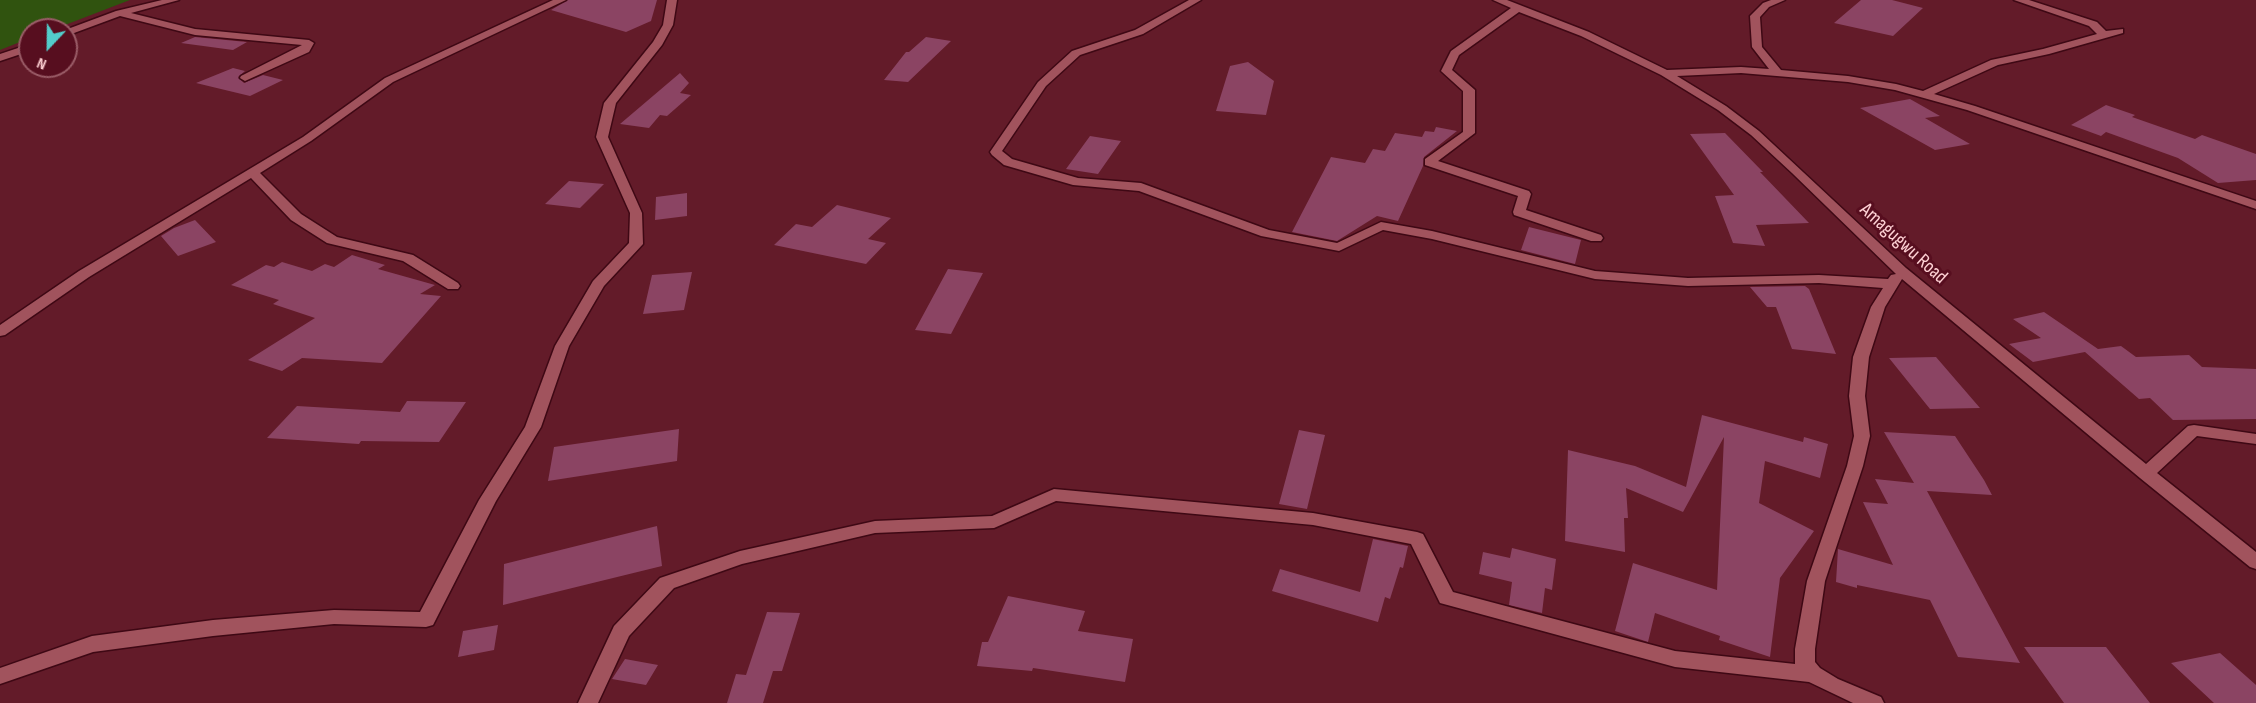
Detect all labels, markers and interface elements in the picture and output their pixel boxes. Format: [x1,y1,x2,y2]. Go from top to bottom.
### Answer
north arrow [18,18,78,78]
text: N [34,53,49,74]
street label: Amagugwu Road [1854,198,1952,290]

